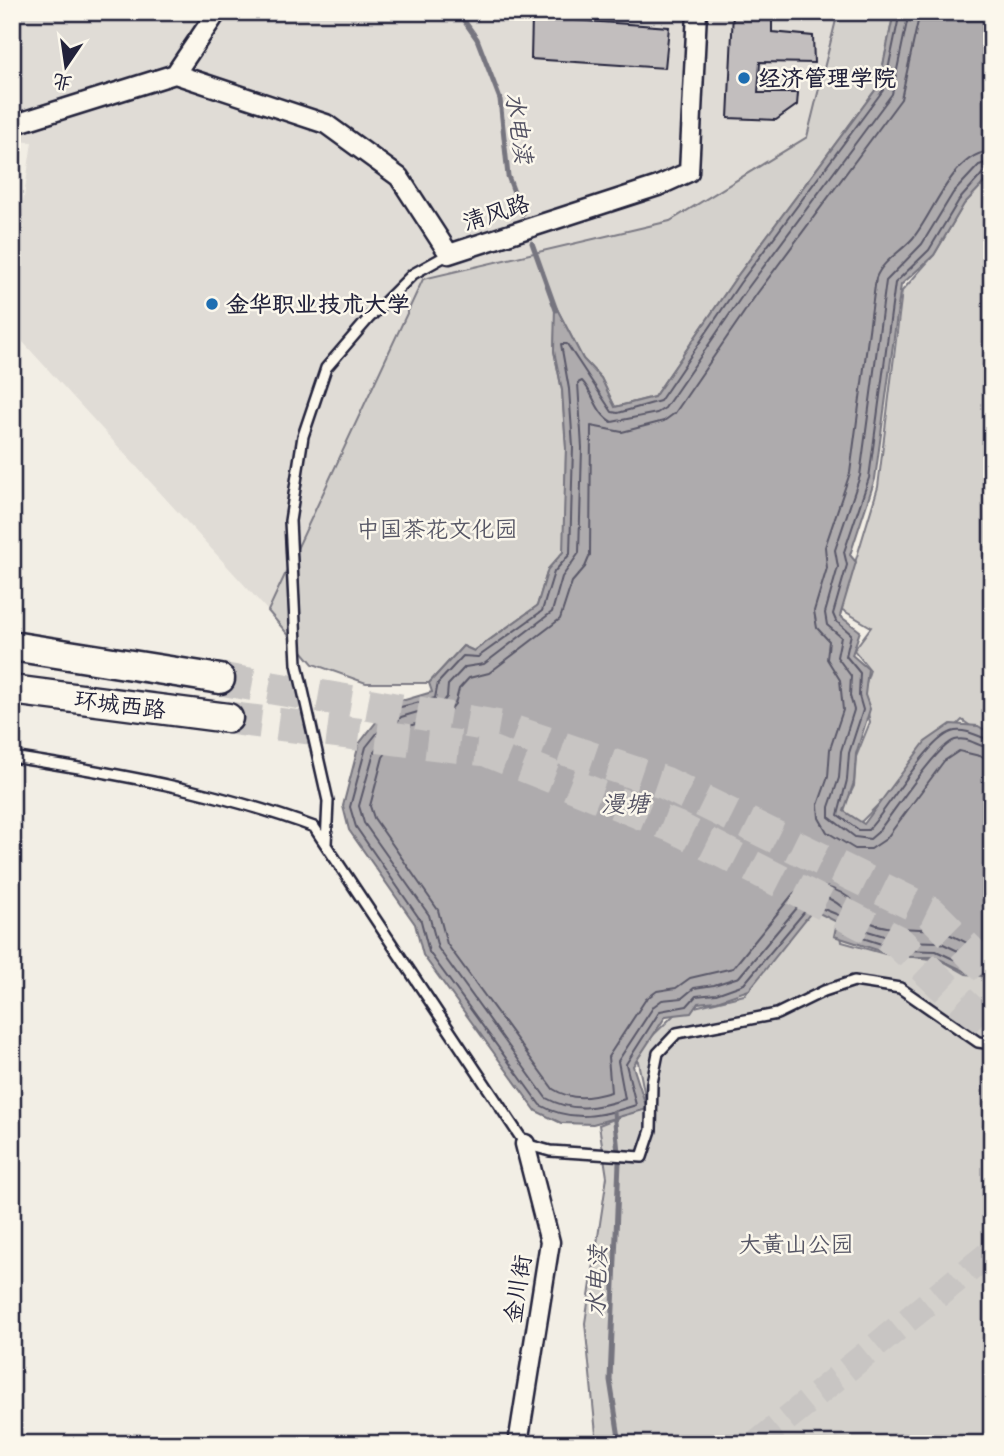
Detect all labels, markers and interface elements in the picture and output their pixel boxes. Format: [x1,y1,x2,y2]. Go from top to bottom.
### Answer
north arrow [32,32,102,102]
place label: 经济管理学院 [758,65,896,92]
text: 北 [51,69,74,94]
marker: 经济管理学院 [736,70,752,86]
water label: 水电渎 [500,90,538,168]
street label: 清风路 [459,189,533,237]
place label: 金华职业技术大学 [226,291,410,318]
marker: 金华职业技术大学 [204,296,220,312]
park label: 中国茶花文化园 [357,516,518,543]
street label: 环城西路 [73,686,167,724]
water label: 漫塘 [601,790,652,818]
park label: 大黄山公园 [739,1231,854,1258]
water label: 水电渎 [582,1243,612,1317]
street label: 金川街 [499,1253,537,1325]

